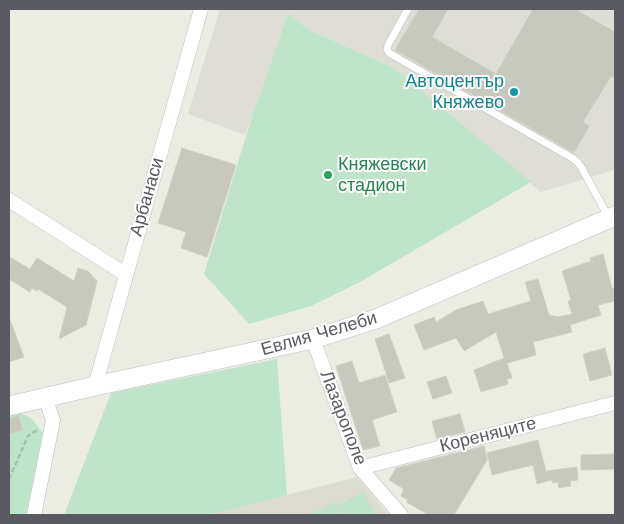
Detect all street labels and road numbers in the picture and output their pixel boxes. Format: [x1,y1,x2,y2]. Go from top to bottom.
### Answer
street label: Арбанаси [125,155,169,239]
street label: Евлия Челеби [258,307,380,361]
street label: Лазарополе [315,368,371,468]
street label: Кореняците [438,413,538,457]

